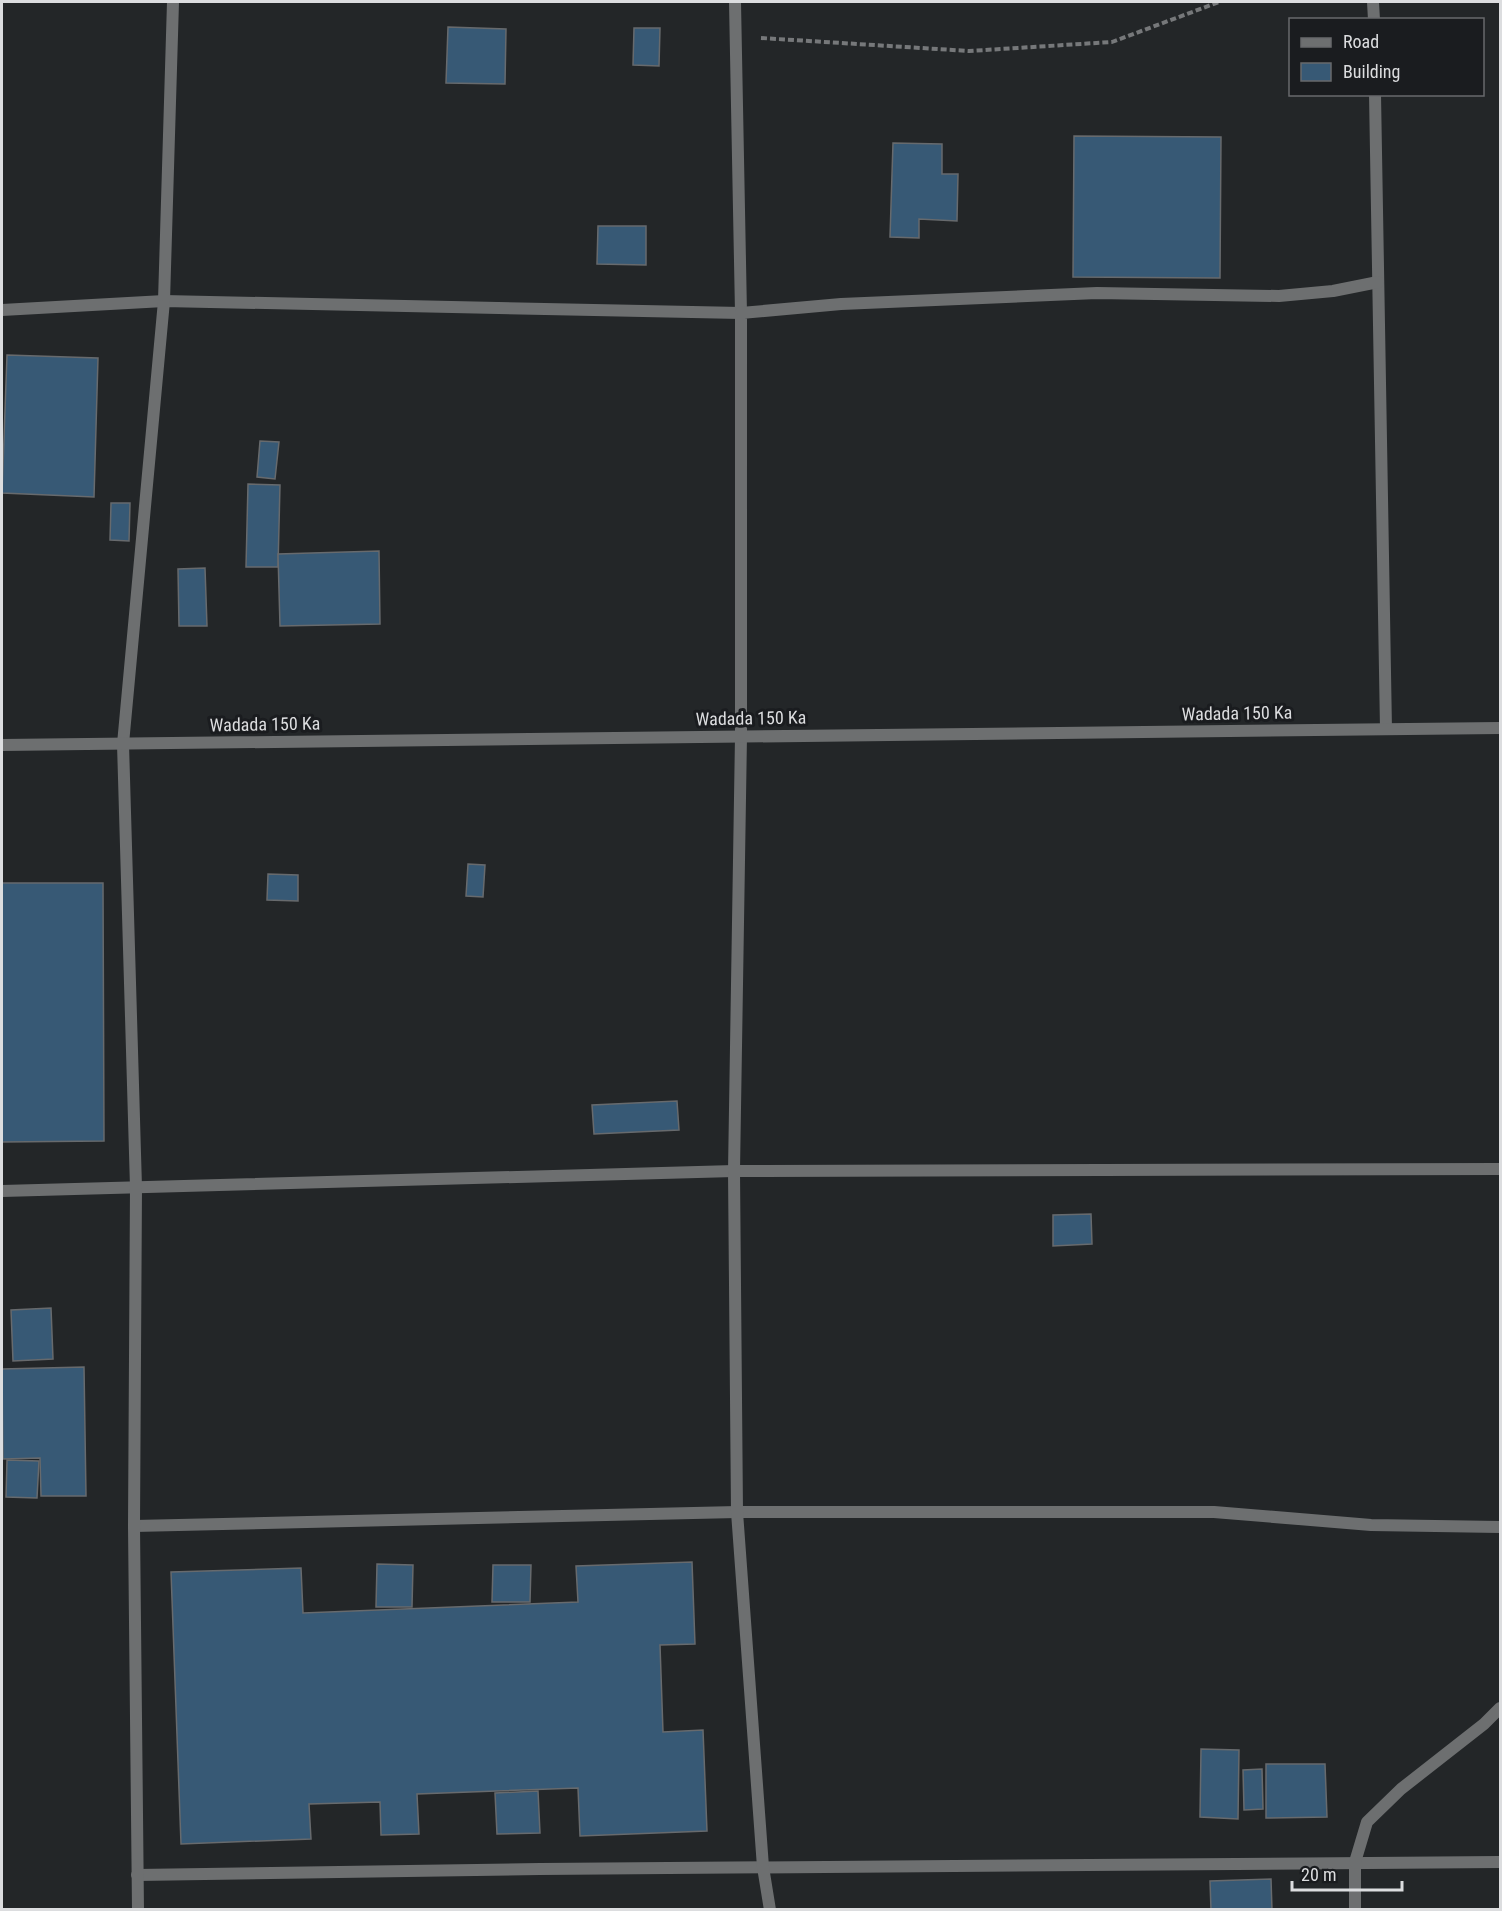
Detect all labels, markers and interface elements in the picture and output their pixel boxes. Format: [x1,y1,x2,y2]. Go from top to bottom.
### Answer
legend [1289,18,1484,96]
text: Road [1343,31,1379,52]
text: Building [1343,61,1400,82]
street label: Wadada 150 Ka [1182,702,1292,724]
street label: Wadada 150 Ka [696,707,806,729]
street label: Wadada 150 Ka [210,713,320,735]
scale bar [1292,1854,1402,1892]
text: 20 m [1301,1864,1336,1885]

